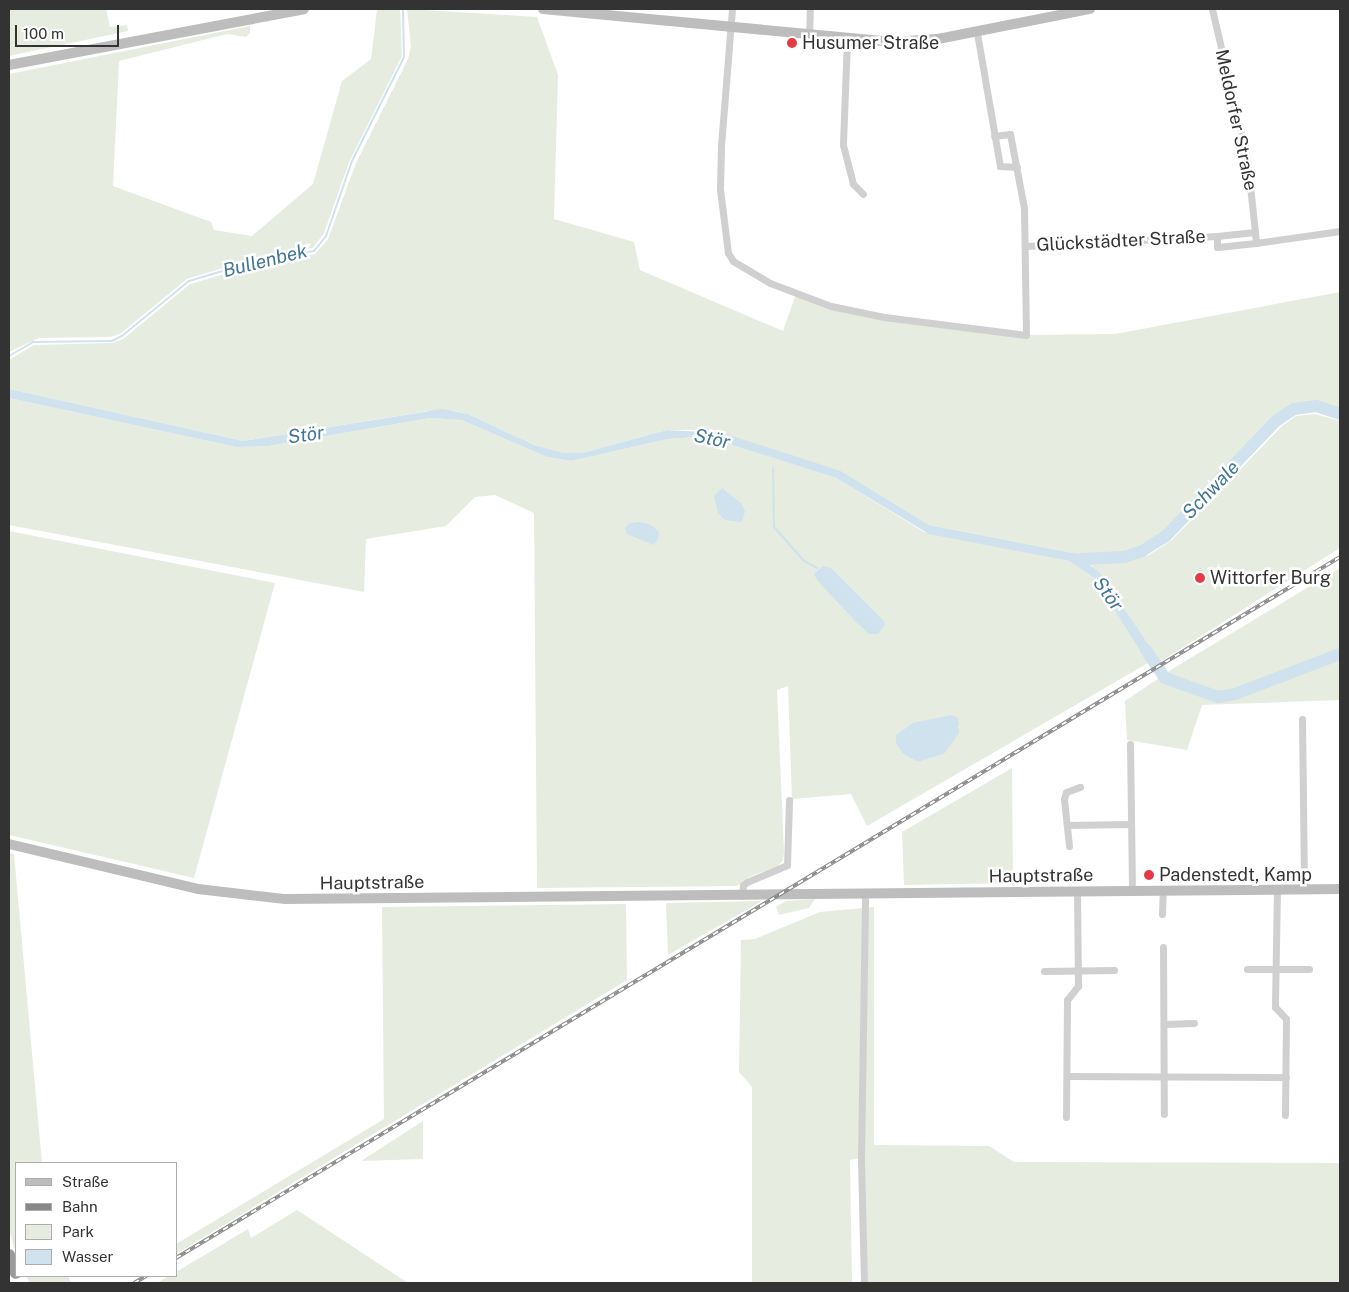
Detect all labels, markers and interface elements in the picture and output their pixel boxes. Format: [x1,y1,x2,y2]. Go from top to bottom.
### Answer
scale bar [18,15,121,47]
text: 100 m [23,25,64,42]
place label: Husumer Straße [802,32,939,54]
marker: Husumer Straße [786,37,798,49]
street label: Meldorfer Straße [1210,47,1262,193]
street label: Glückstädter Straße [1036,226,1206,256]
water label: Bullenbek [220,240,310,282]
water label: Stör [286,421,326,449]
water label: Stör [692,424,732,454]
water label: Schwale [1178,456,1244,524]
place label: Wittorfer Burg [1210,567,1331,589]
marker: Wittorfer Burg [1194,572,1206,584]
water label: Stör [1088,573,1128,615]
street label: Hauptstraße [988,864,1094,888]
place label: Padenstedt, Kamp [1159,864,1312,886]
marker: Padenstedt, Kamp [1143,869,1155,881]
street label: Hauptstraße [319,871,425,895]
legend [15,1162,178,1277]
text: Straße [62,1173,109,1190]
text: Bahn [62,1198,98,1215]
text: Park [62,1223,94,1240]
text: Wasser [62,1248,113,1265]

